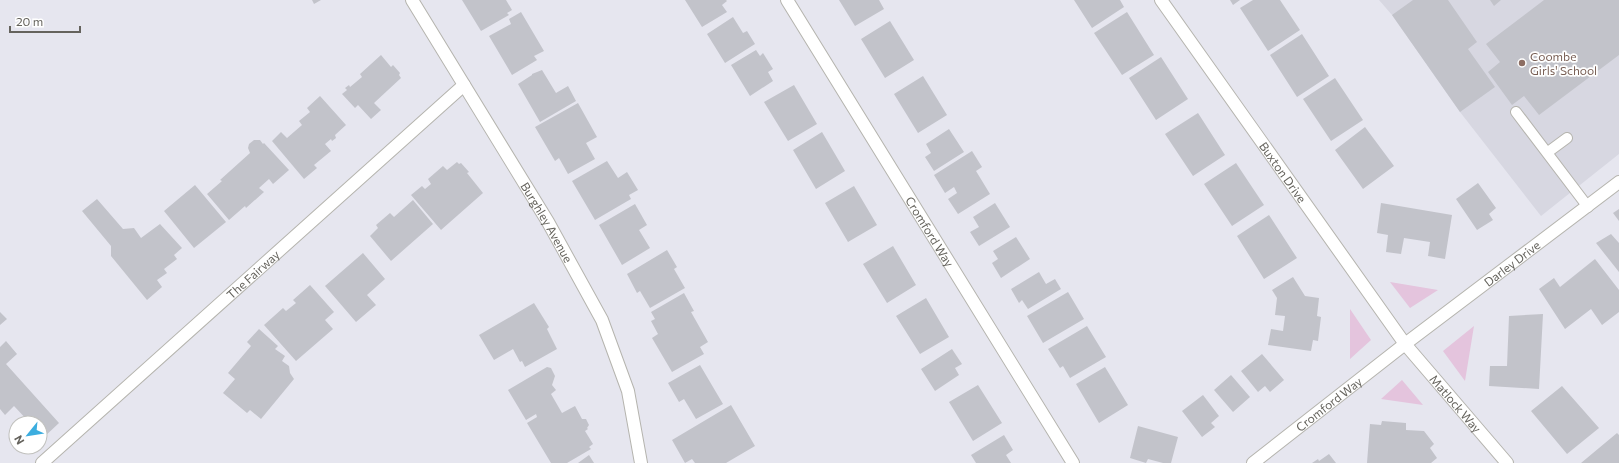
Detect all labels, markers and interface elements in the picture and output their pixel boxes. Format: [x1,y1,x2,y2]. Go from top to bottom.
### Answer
scale bar [10,8,80,34]
text: 20 m [16,14,43,28]
place label: Coombe Girls' School [1530,49,1597,77]
marker: Coombe Girls' School [1517,58,1527,68]
street label: Buxton Drive [1257,139,1309,205]
street label: Burghley Avenue [518,179,576,265]
street label: Cromford Way [903,194,957,269]
street label: Darley Drive [1481,237,1543,289]
street label: The Fairway [224,247,282,301]
street label: Matlock Way [1427,372,1485,435]
street label: Cromford Way [1293,374,1364,434]
north arrow [8,415,48,455]
text: N [11,433,27,447]

